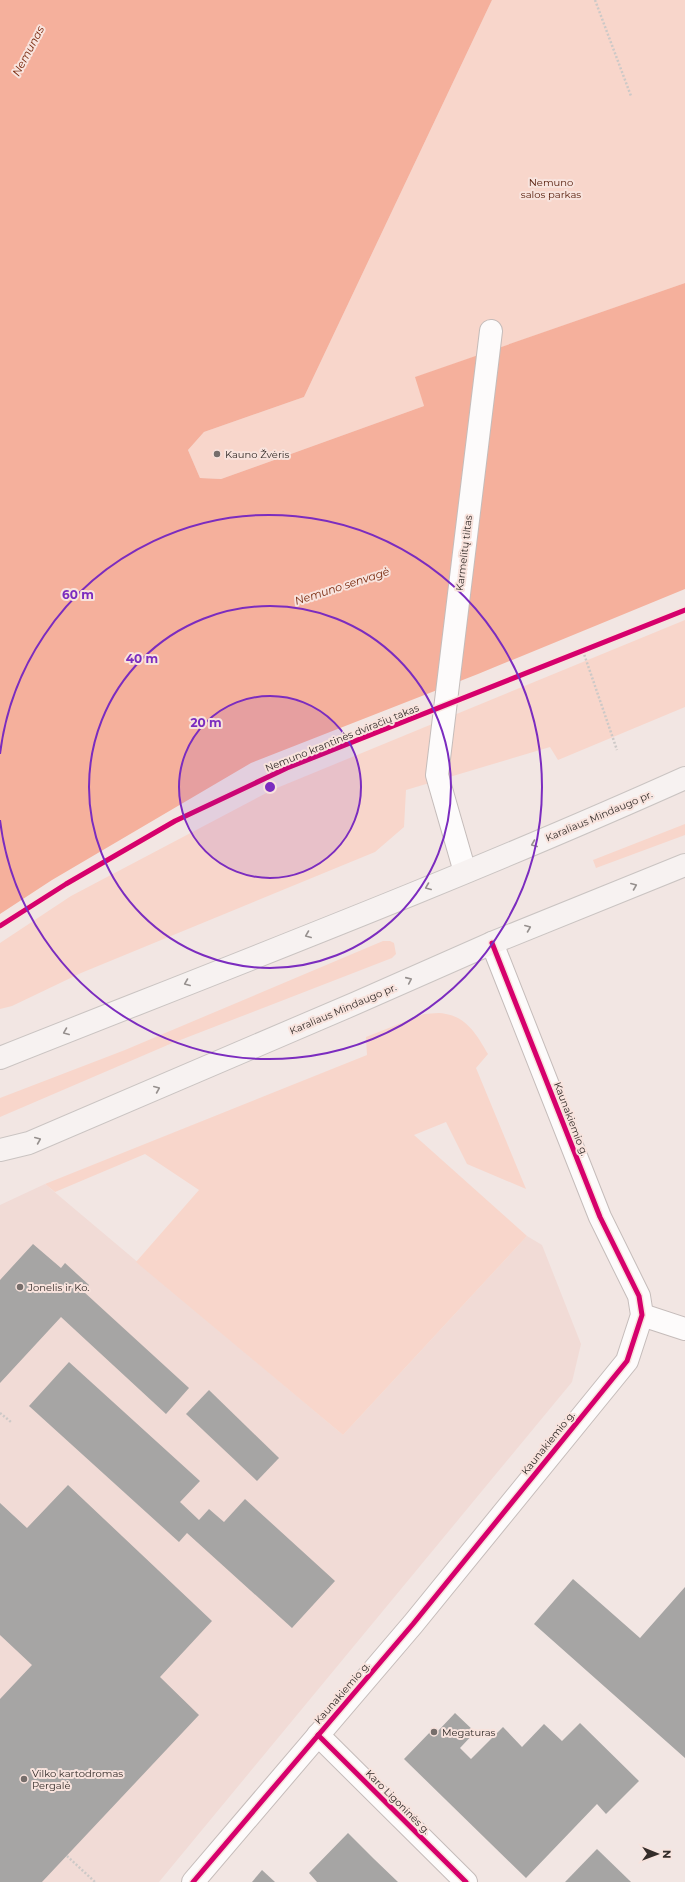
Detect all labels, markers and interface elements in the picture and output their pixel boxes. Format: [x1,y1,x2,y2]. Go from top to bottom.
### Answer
water label: Nemunas [9,23,47,79]
park label: Nemuno salos parkas [521,176,581,201]
place label: Kauno Žvėris [225,448,290,461]
marker: Kauno Žvėris [212,449,222,459]
street label: Karmelitų tiltas [453,514,475,592]
water label: Nemuno senvagė [293,564,391,608]
text: 60 m [62,587,94,602]
text: 40 m [126,651,158,666]
street label: Nemuno krantinės dviračių takas [263,701,421,775]
text: 20 m [190,715,222,730]
centre of rings [263,780,277,794]
street label: Karaliaus Mindaugo pr. [544,788,654,844]
one-way arrow [530,839,537,847]
one-way arrow [425,882,432,890]
one-way arrow [630,882,637,890]
one-way arrow [525,925,532,933]
one-way arrow [304,930,312,938]
one-way arrow [405,977,413,985]
one-way arrow [183,979,190,987]
street label: Karaliaus Mindaugo pr. [288,981,398,1037]
one-way arrow [63,1027,70,1035]
street label: Kaunakiemio g. [551,1080,591,1158]
one-way arrow [153,1085,160,1093]
one-way arrow [33,1137,41,1145]
place label: Jonelis ir Ko. [27,1281,89,1294]
marker: Jonelis ir Ko. [15,1282,25,1292]
street label: Kaunakiemio g. [518,1409,578,1477]
street label: Kaunakiemio g. [311,1659,373,1727]
place label: Megaturas [442,1726,496,1739]
marker: Megaturas [429,1727,439,1737]
place label: Vilko kartodromas Pergalė [32,1767,123,1792]
street label: Karo Ligoninės g. [363,1767,433,1837]
marker: Vilko kartodromas Pergalė [19,1774,29,1784]
north arrow [637,1834,677,1874]
text: N [660,1850,674,1859]

